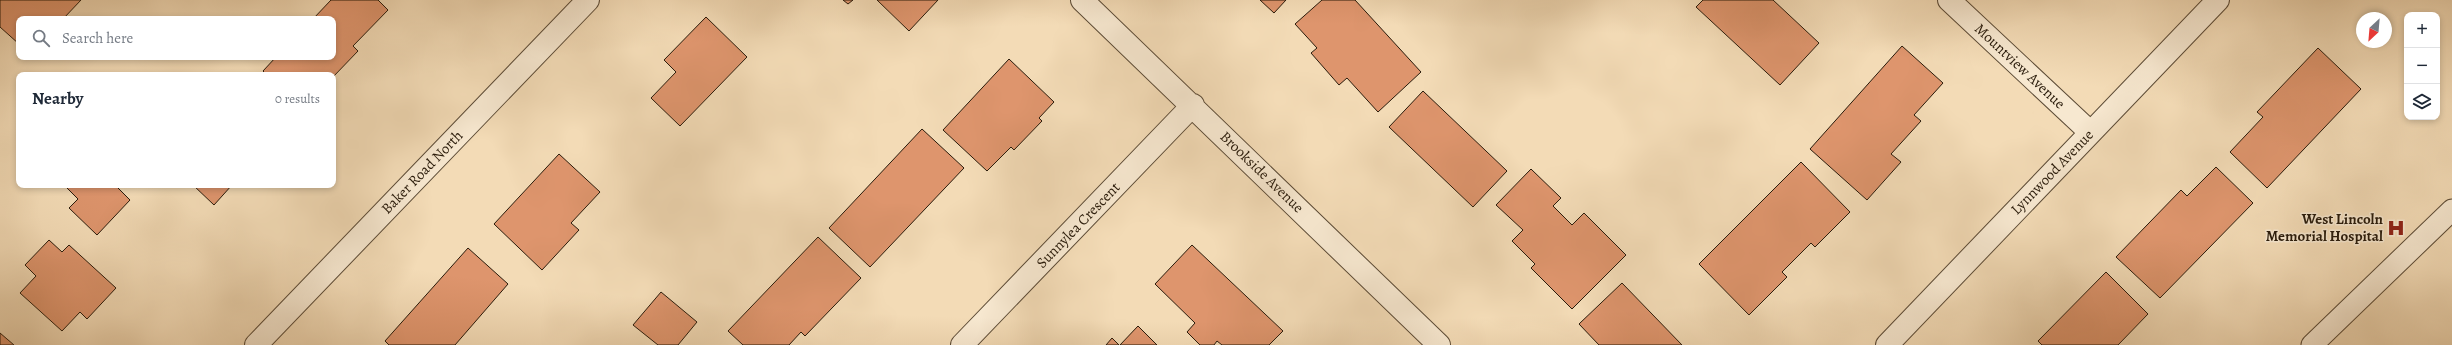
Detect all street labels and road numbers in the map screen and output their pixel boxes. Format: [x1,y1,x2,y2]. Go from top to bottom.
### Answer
street label: Mountview Avenue [1970,19,2070,113]
street label: Lynnwood Avenue [2006,125,2098,219]
street label: Baker Road North [377,126,467,218]
street label: Brookside Avenue [1216,127,1309,217]
street label: Sunnylea Crescent [1032,177,1124,272]

